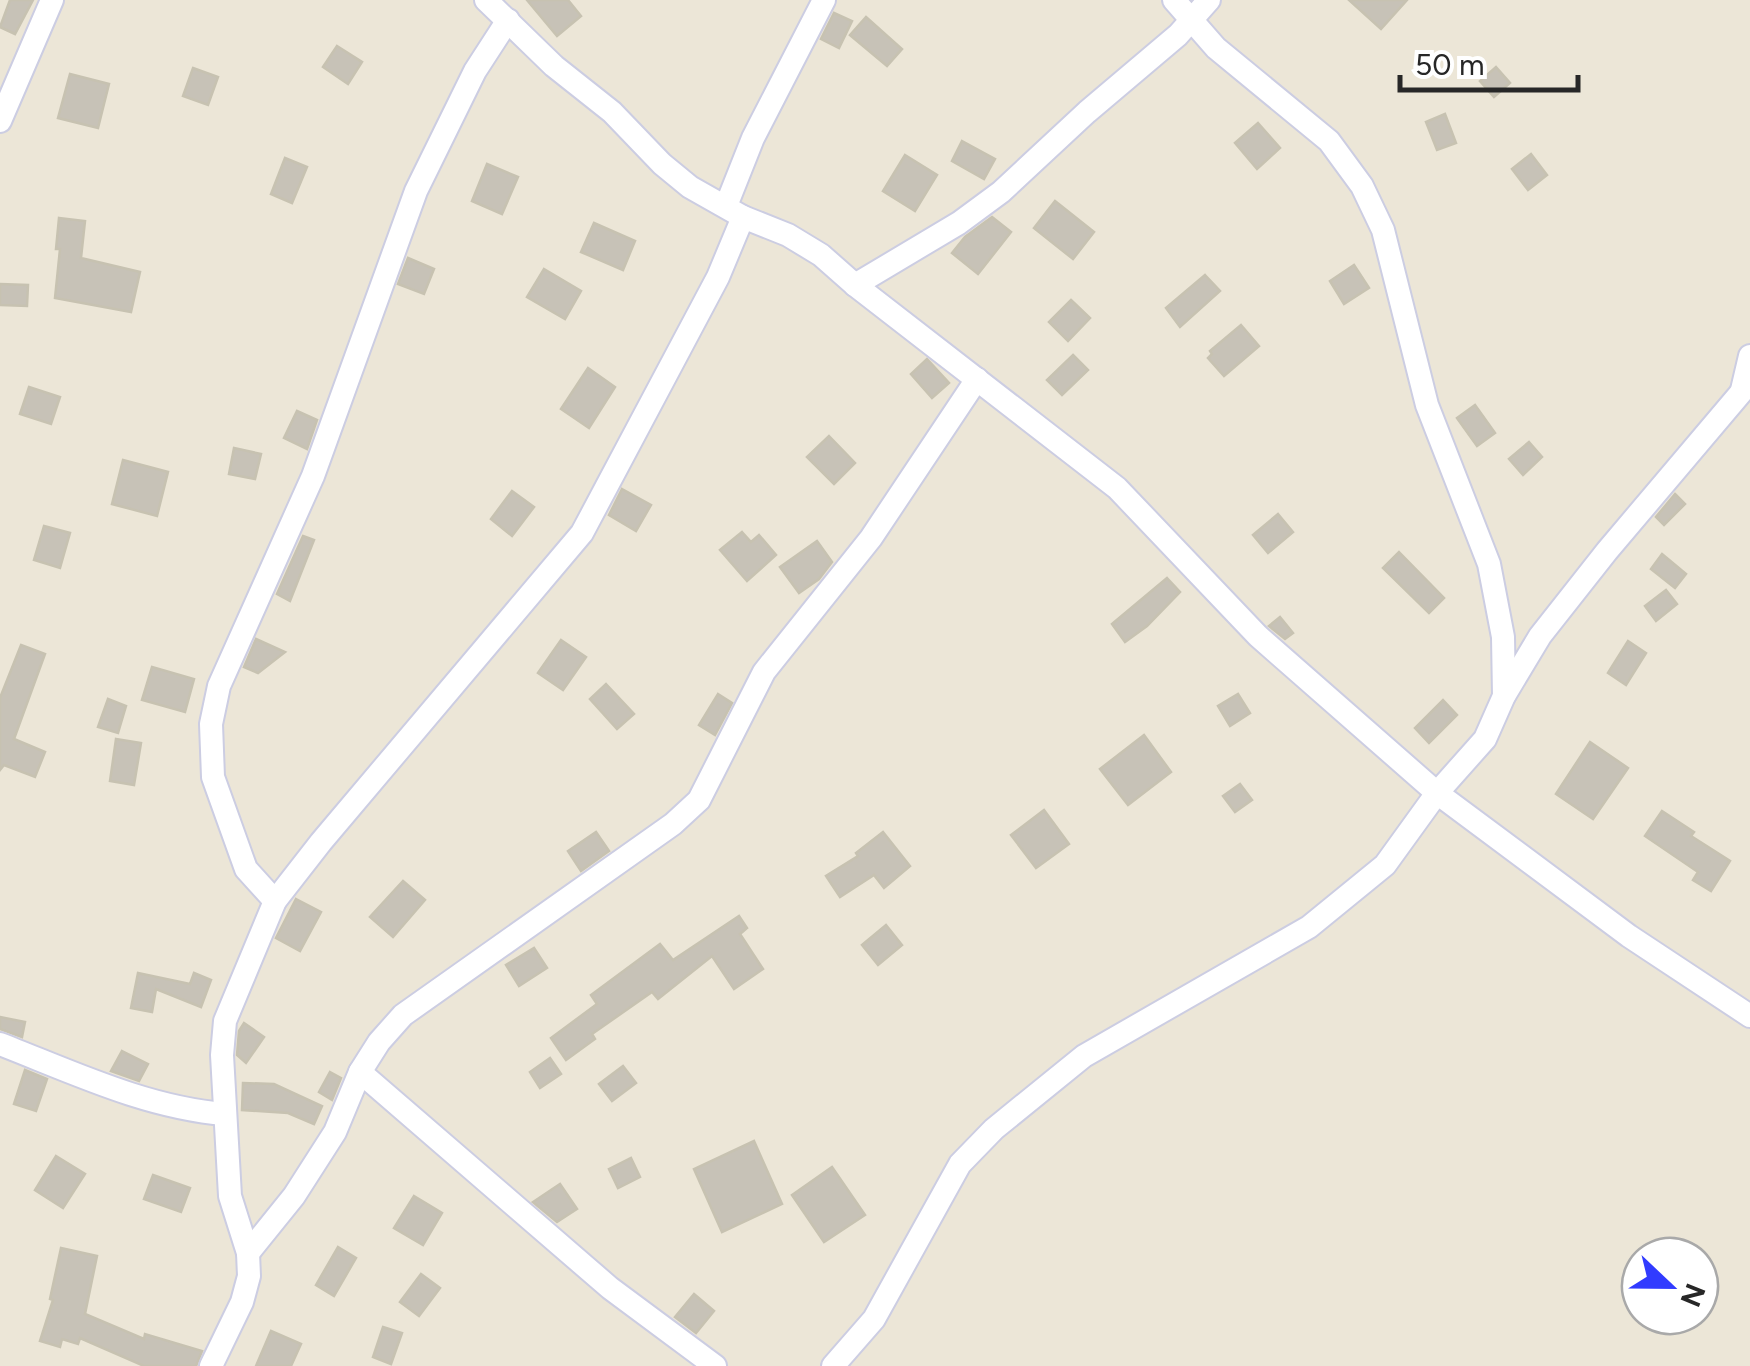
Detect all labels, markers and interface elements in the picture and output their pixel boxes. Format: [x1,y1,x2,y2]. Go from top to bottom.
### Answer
scale bar [1400,30,1578,92]
text: 50 m [1415,46,1484,83]
north arrow [1620,1236,1720,1336]
text: N [1673,1279,1713,1312]

